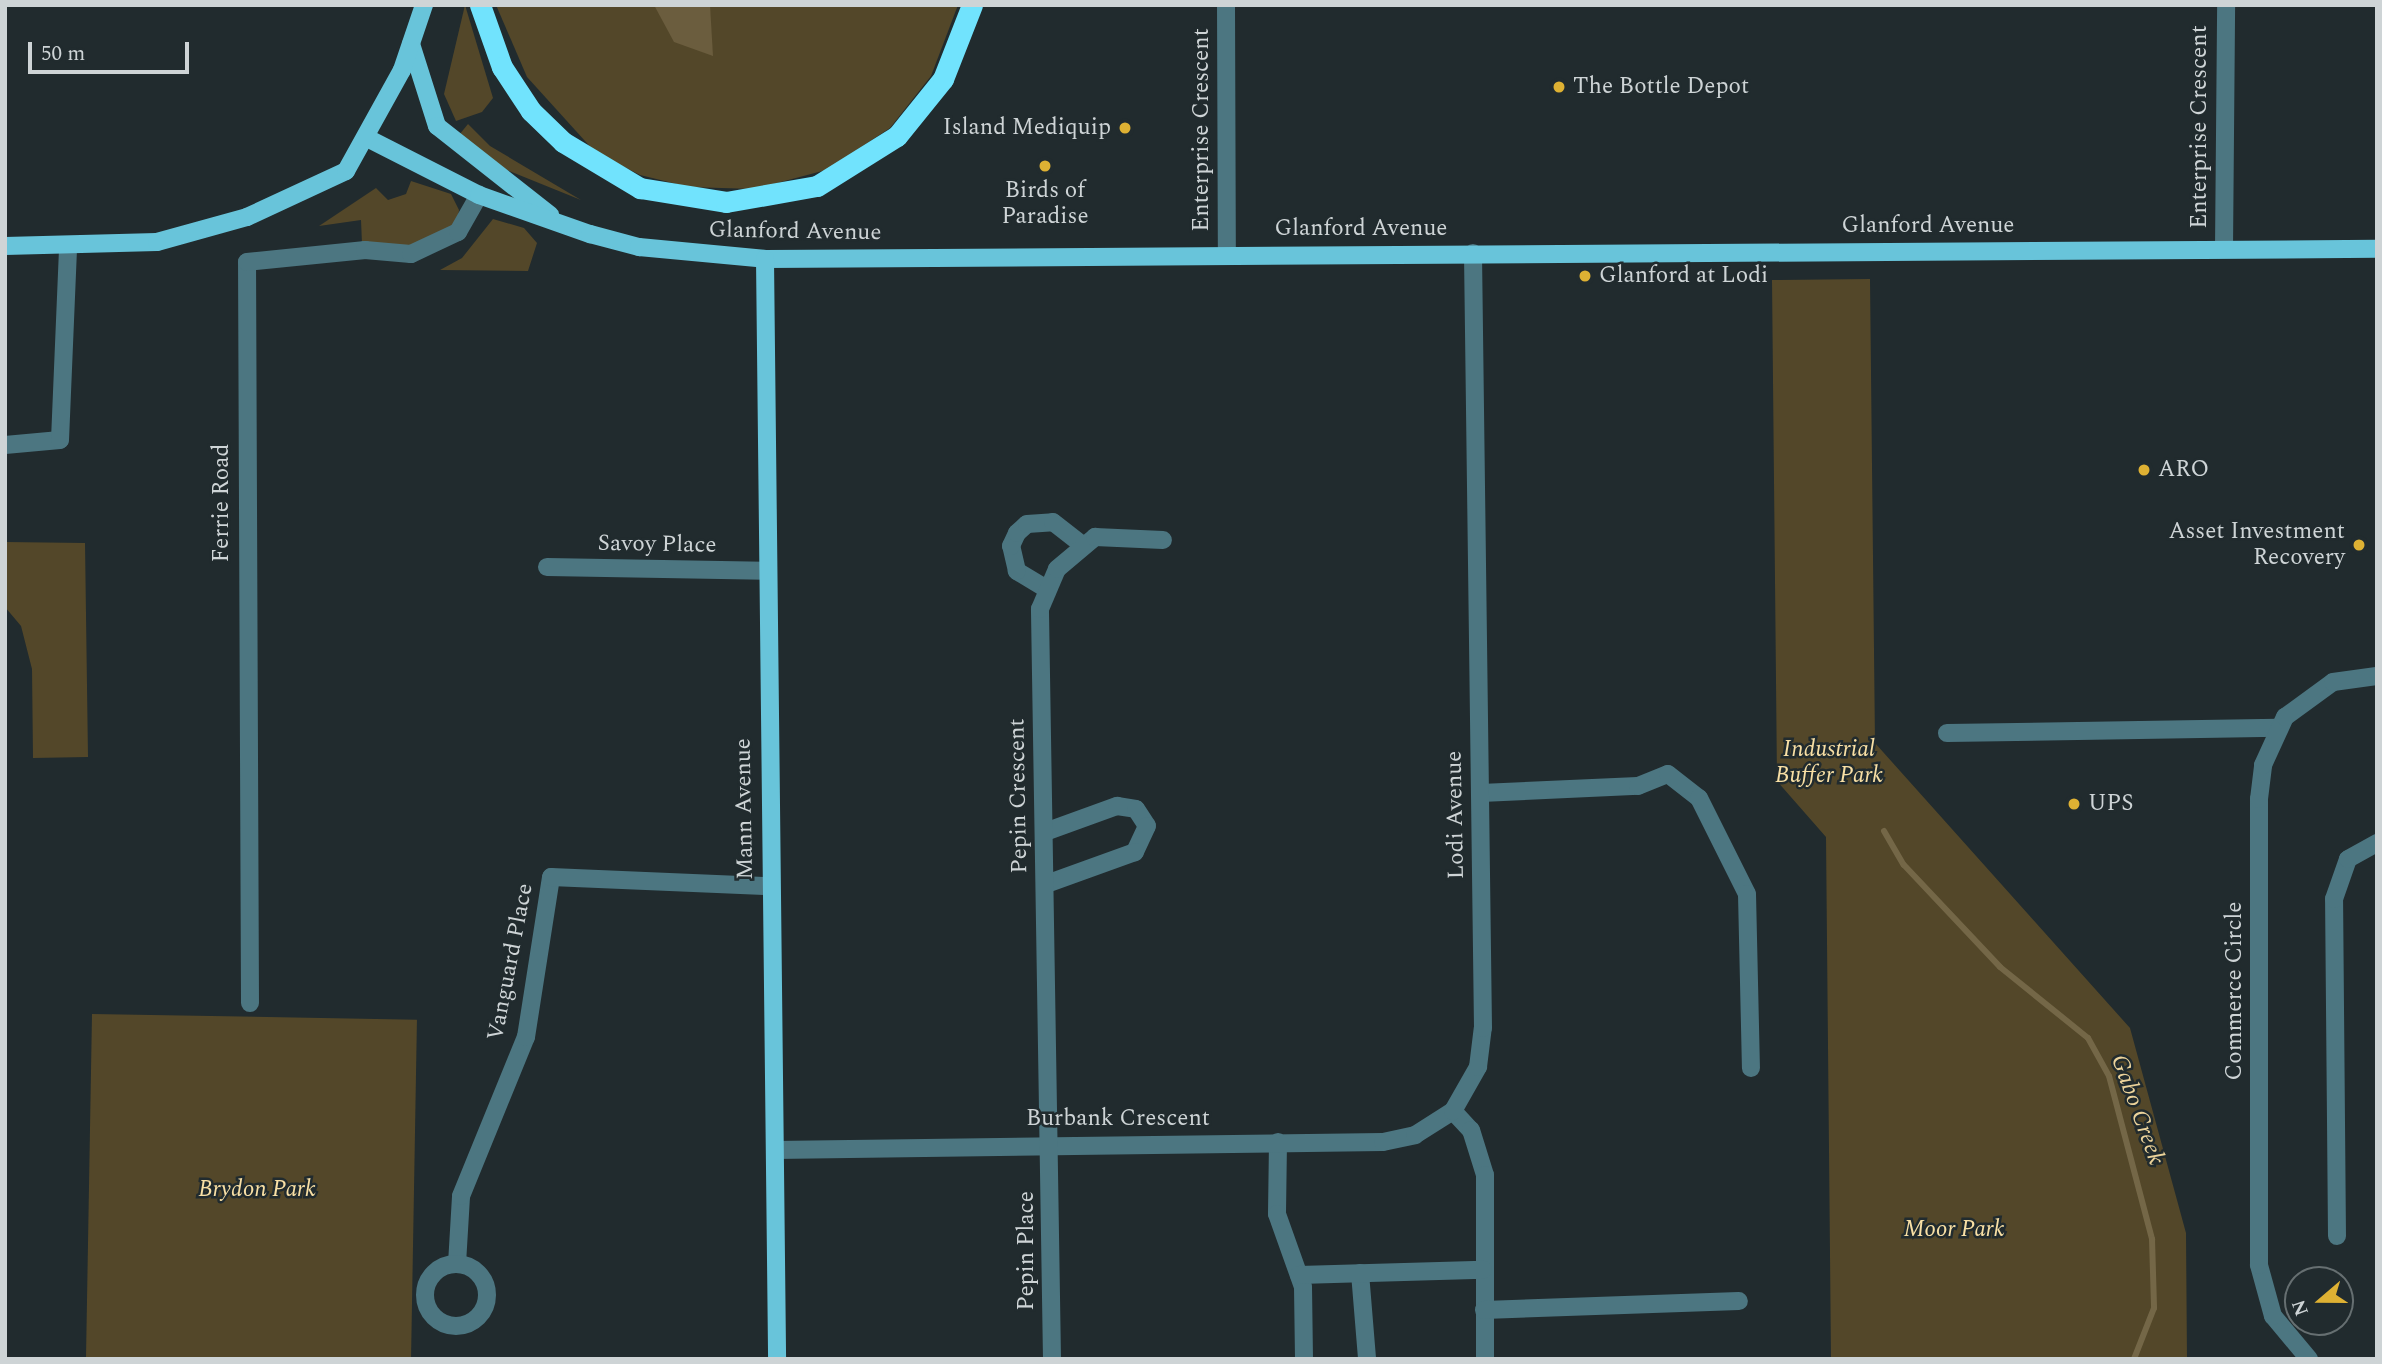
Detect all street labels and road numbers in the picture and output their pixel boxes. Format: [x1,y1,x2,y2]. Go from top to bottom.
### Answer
street label: Enterprise Crescent [2186,25,2214,229]
street label: Enterprise Crescent [1188,28,1216,232]
street label: Glanford Avenue [1842,212,2014,240]
street label: Glanford Avenue [1275,215,1447,243]
street label: Glanford Avenue [708,217,882,247]
street label: Ferrie Road [208,444,236,562]
street label: Savoy Place [597,530,717,560]
street label: Pepin Crescent [1004,718,1034,874]
street label: Mann Avenue [730,738,760,880]
street label: Lodi Avenue [1441,750,1471,880]
street label: Vanguard Place [482,881,540,1043]
street label: Commerce Circle [2221,902,2249,1080]
street label: Burbank Crescent [1026,1105,1210,1133]
street label: Pepin Place [1013,1191,1041,1311]

